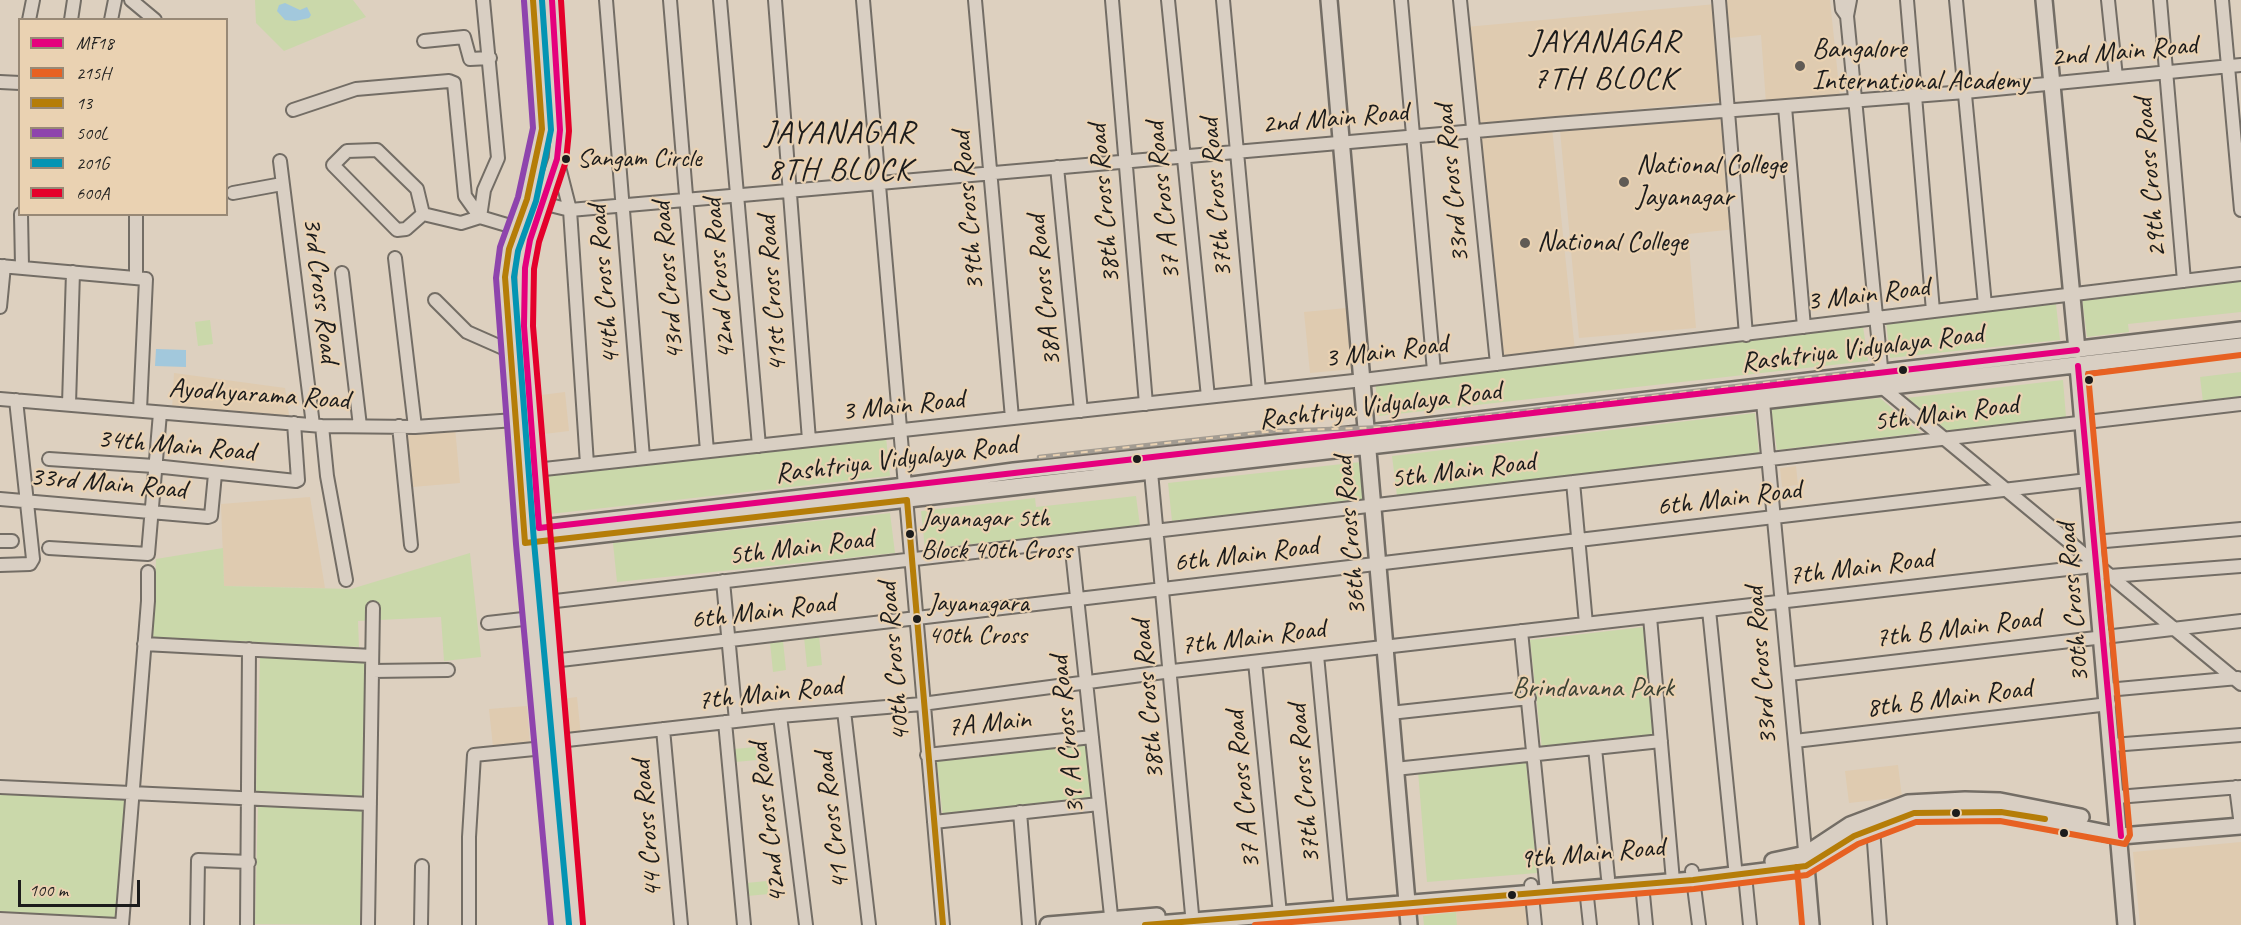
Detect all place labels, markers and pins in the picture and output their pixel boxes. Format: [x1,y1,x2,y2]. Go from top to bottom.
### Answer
place label: Bangalore International Academy [1812,33,2029,99]
marker: Bangalore International Academy [1793,59,1807,73]
place label: Sangam Circle [577,143,701,175]
place label: National College Jayanagar [1636,149,1786,215]
marker: Sangam Circle [560,153,572,165]
marker: National College Jayanagar [1617,175,1631,189]
place label: National College [1537,226,1687,260]
marker: National College [1518,236,1532,250]
unlabelled marker [1897,364,1909,376]
unlabelled marker [2083,374,2095,386]
unlabelled marker [1131,453,1143,465]
place label: Jayanagar 5th Block 40th Cross [921,503,1072,564]
marker: Jayanagar 5th Block 40th Cross [904,528,916,540]
place label: Jayanagara 40th Cross [928,588,1029,650]
marker: Jayanagara 40th Cross [911,613,923,625]
unlabelled marker [1950,807,1962,819]
unlabelled marker [2058,827,2070,839]
unlabelled marker [1506,889,1518,901]

